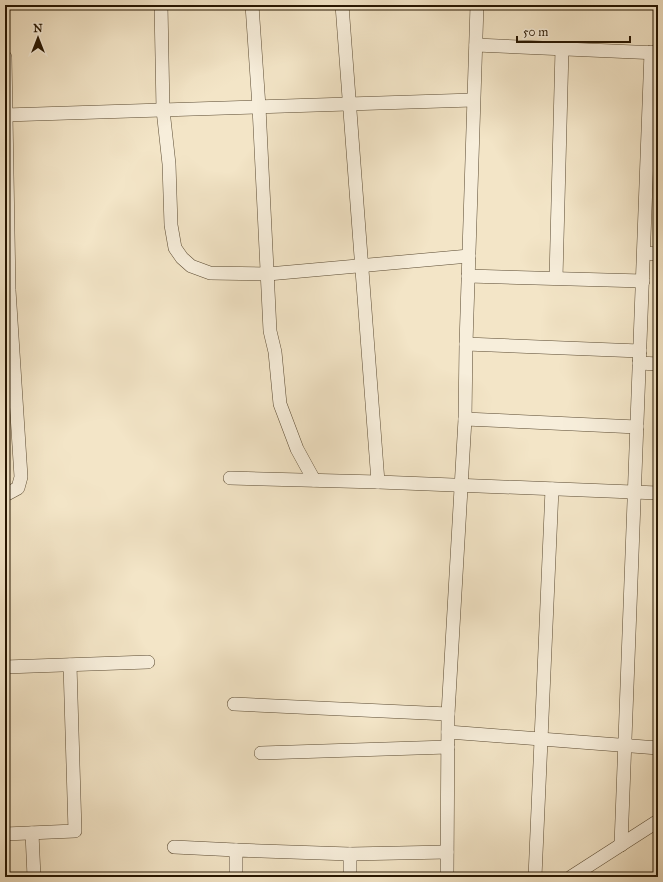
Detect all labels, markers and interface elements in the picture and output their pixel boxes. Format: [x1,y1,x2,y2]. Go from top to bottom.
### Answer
north arrow [18,18,58,58]
scale bar [517,18,630,44]
text: N [33,22,43,35]
text: 50 m [523,25,548,39]

